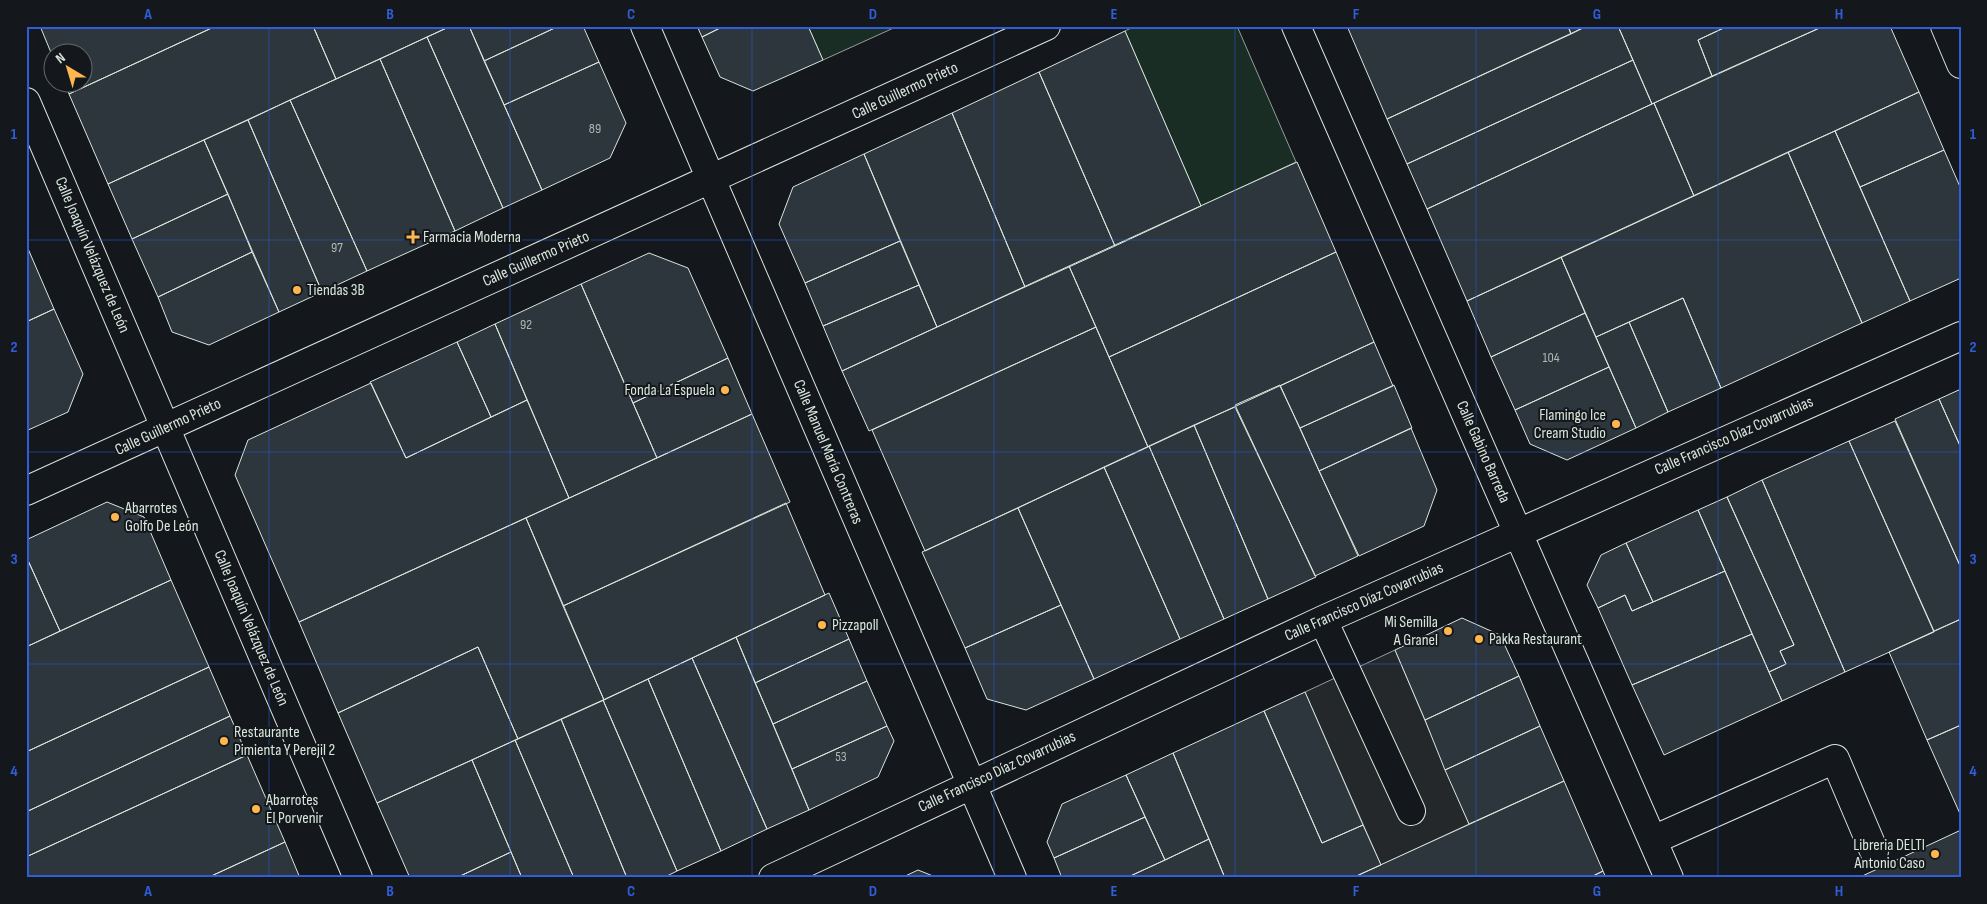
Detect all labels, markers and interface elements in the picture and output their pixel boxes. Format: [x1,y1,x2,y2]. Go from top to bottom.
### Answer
text: A [143,5,152,24]
text: B [386,5,394,24]
text: C [627,5,635,24]
text: D [869,5,877,24]
text: E [1111,5,1118,24]
text: F [1353,5,1360,24]
text: G [1593,5,1601,24]
text: H [1835,5,1843,24]
north arrow [42,42,92,92]
text: N [52,49,68,67]
street label: Calle Guillermo Prieto [849,58,961,124]
house number: 89 [589,120,601,137]
text: 1 [11,125,18,144]
text: 1 [1970,125,1977,144]
street label: Calle Joaquín Velázquez de León [51,174,133,336]
street label: Calle Guillermo Prieto [480,227,592,291]
place label: Farmacia Moderna [423,228,521,247]
marker: Farmacia Moderna [407,231,419,243]
house number: 97 [331,239,343,256]
place label: Tiendas 3B [307,281,365,300]
marker: Tiendas 3B [291,284,303,296]
house number: 92 [520,316,532,333]
text: 2 [10,338,18,357]
text: 2 [1969,338,1977,357]
house number: 104 [1543,349,1560,366]
street label: Calle Manuel María Contreras [789,377,867,527]
place label: Fonda La Espuela [624,381,715,400]
marker: Fonda La Espuela [719,384,731,396]
street label: Calle Francisco Díaz Covarrubias [1652,392,1816,480]
street label: Calle Guillermo Prieto [112,394,224,460]
street label: Calle Gabino Barreda [1452,398,1514,506]
place label: Flamingo Ice Cream Studio [1534,406,1606,443]
marker: Flamingo Ice Cream Studio [1610,418,1622,430]
place label: Abarrotes Golfo De León [124,499,199,536]
marker: Abarrotes Golfo De León [109,511,121,523]
street label: Calle Joaquín Velázquez de León [210,547,292,709]
text: 3 [10,550,18,569]
text: 3 [1969,550,1977,569]
street label: Calle Francisco Díaz Covarrubias [1282,558,1446,646]
place label: Mi Semilla A Granel [1384,613,1438,650]
place label: Pizzapoll [832,616,879,635]
marker: Pizzapoll [816,619,828,631]
marker: Mi Semilla A Granel [1442,625,1454,637]
place label: Pakka Restaurant [1489,630,1582,649]
marker: Pakka Restaurant [1473,633,1485,645]
place label: Restaurante Pimienta Y Perejil 2 [234,723,335,760]
street label: Calle Francisco Díaz Covarrubias [915,727,1079,817]
marker: Restaurante Pimienta Y Perejil 2 [218,735,230,747]
house number: 53 [835,748,847,765]
text: 4 [10,762,18,781]
text: 4 [1969,762,1977,781]
place label: Abarrotes El Porvenir [265,791,324,828]
marker: Abarrotes El Porvenir [250,803,262,815]
place label: Libreria DELTI Antonio Caso [1853,836,1925,873]
marker: Libreria DELTI Antonio Caso [1929,848,1941,860]
text: A [143,882,152,901]
text: B [386,882,394,901]
text: C [627,882,635,901]
text: D [869,882,877,901]
text: E [1111,882,1118,901]
text: F [1353,882,1360,901]
text: G [1593,882,1601,901]
text: H [1835,882,1843,901]

